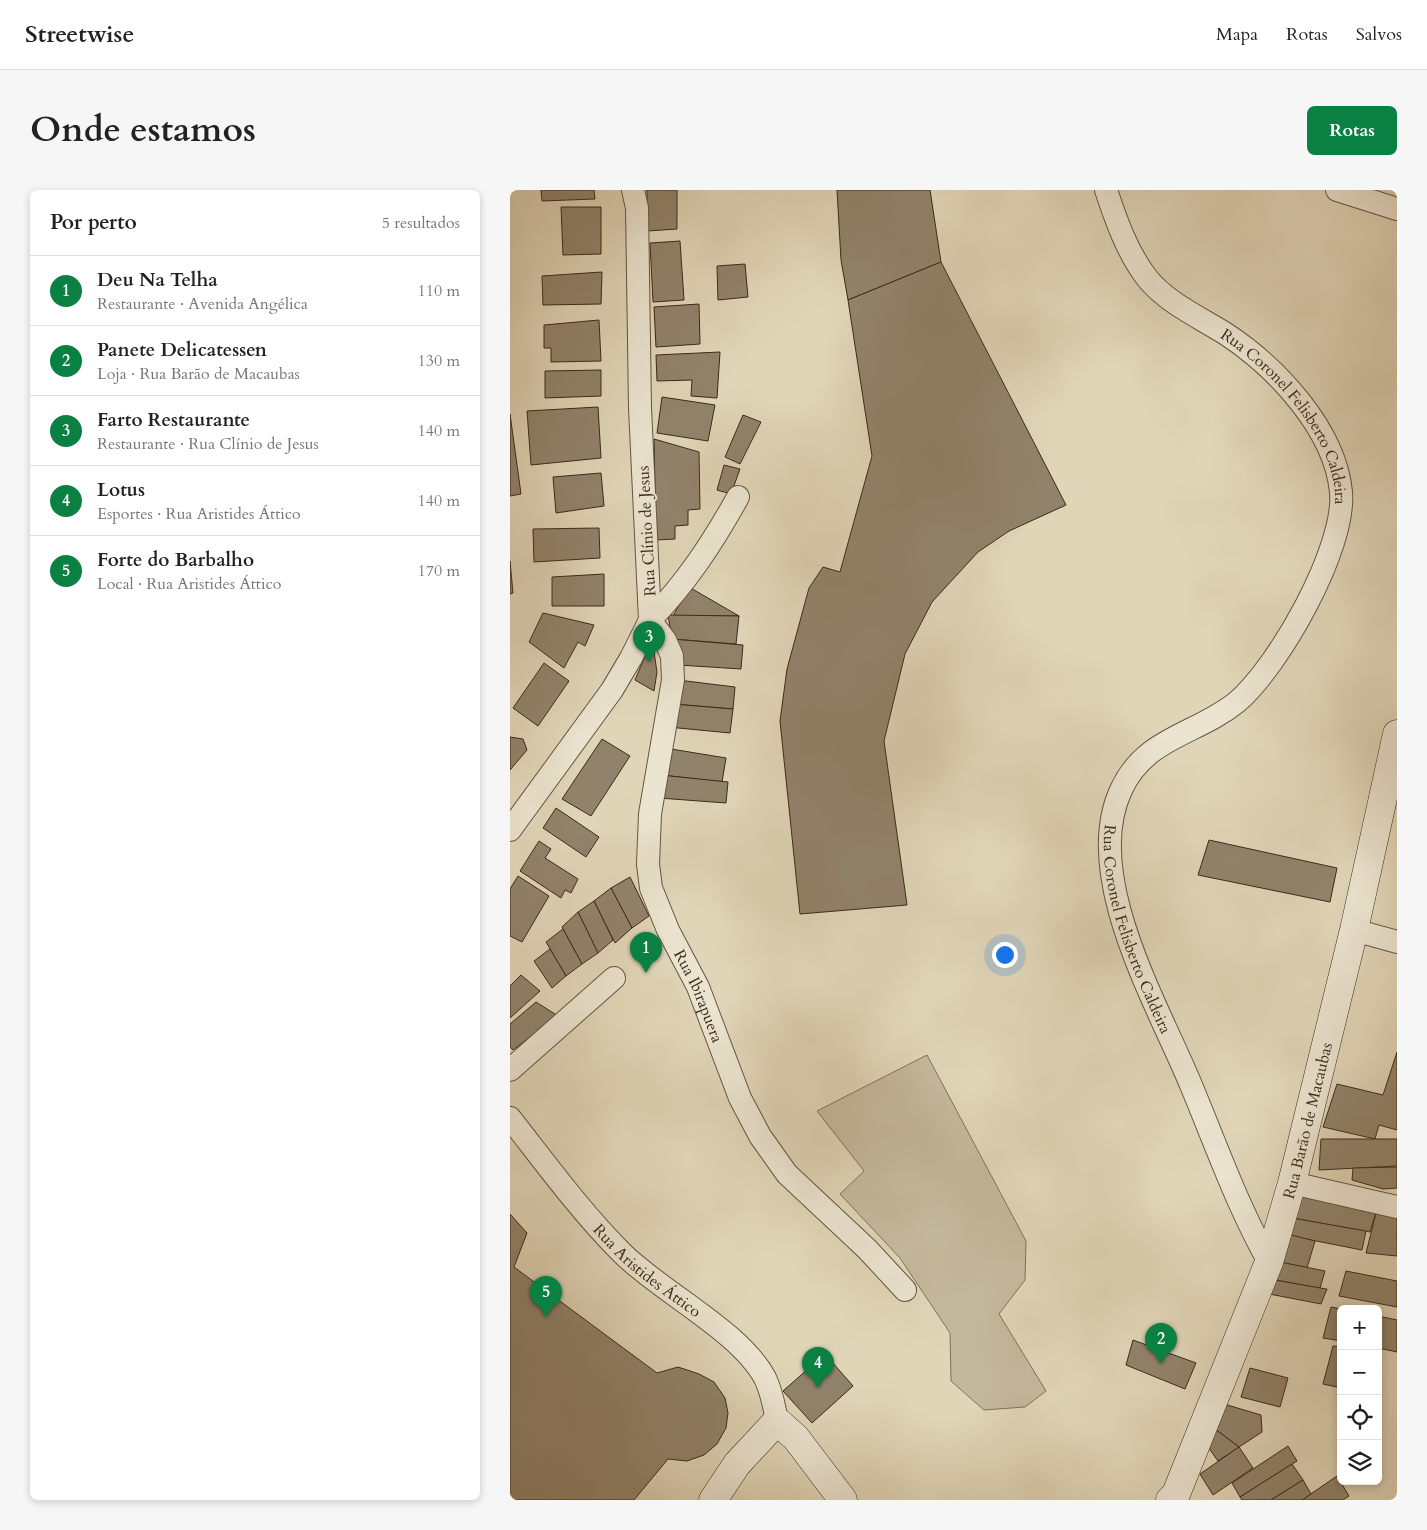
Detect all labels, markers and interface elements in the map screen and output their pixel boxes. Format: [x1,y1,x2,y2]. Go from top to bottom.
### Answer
text: Streetwise [25,18,134,51]
text: Mapa [1216,22,1258,47]
text: Rotas [1286,22,1328,47]
text: Salvos [1356,22,1402,47]
text: Onde estamos [30,106,256,154]
button: Rotas [1307,106,1397,155]
text: Por perto [50,208,137,237]
text: 5 resultados [382,212,460,234]
text: Deu Na Telha [97,267,218,293]
text: 1 [62,280,70,302]
text: 110 m [418,280,460,302]
text: Restaurante · Avenida Angélica [97,293,308,315]
street label: Rua Coronel Felisberto Caldeira [1216,324,1351,505]
text: Panete Delicatessen [97,337,267,363]
text: 2 [62,350,70,372]
text: 130 m [418,350,460,372]
text: Loja · Rua Barão de Macaubas [97,363,300,385]
text: Farto Restaurante [97,407,250,433]
text: 3 [62,420,70,442]
text: 140 m [418,420,460,442]
text: Restaurante · Rua Clínio de Jesus [97,433,319,455]
street label: Rua Clínio de Jesus [633,465,661,597]
text: Lotus [97,477,145,503]
text: 4 [62,490,70,512]
text: 140 m [418,490,460,512]
text: Esportes · Rua Aristides Áttico [97,503,301,525]
text: Forte do Barbalho [97,547,254,573]
text: 5 [62,560,70,582]
text: 170 m [418,560,460,582]
text: Local · Rua Aristides Áttico [97,573,281,595]
pin: 3 [633,621,665,662]
street label: Rua Coronel Felisberto Caldeira [1098,824,1177,1037]
pin: 1 [630,932,662,973]
your location [992,942,1018,968]
street label: Rua Ibirapuera [668,946,728,1046]
street label: Rua Barão de Macaubas [1278,1040,1338,1202]
street label: Rua Aristides Áttico [588,1219,706,1323]
pin: 5 [530,1276,562,1317]
map controls [1337,1305,1382,1485]
button: + [1337,1305,1382,1350]
pin: 2 [1145,1323,1177,1364]
pin: 4 [802,1347,834,1388]
button: − [1337,1350,1382,1395]
button: locate [1337,1395,1382,1440]
button: layers [1337,1440,1382,1485]

